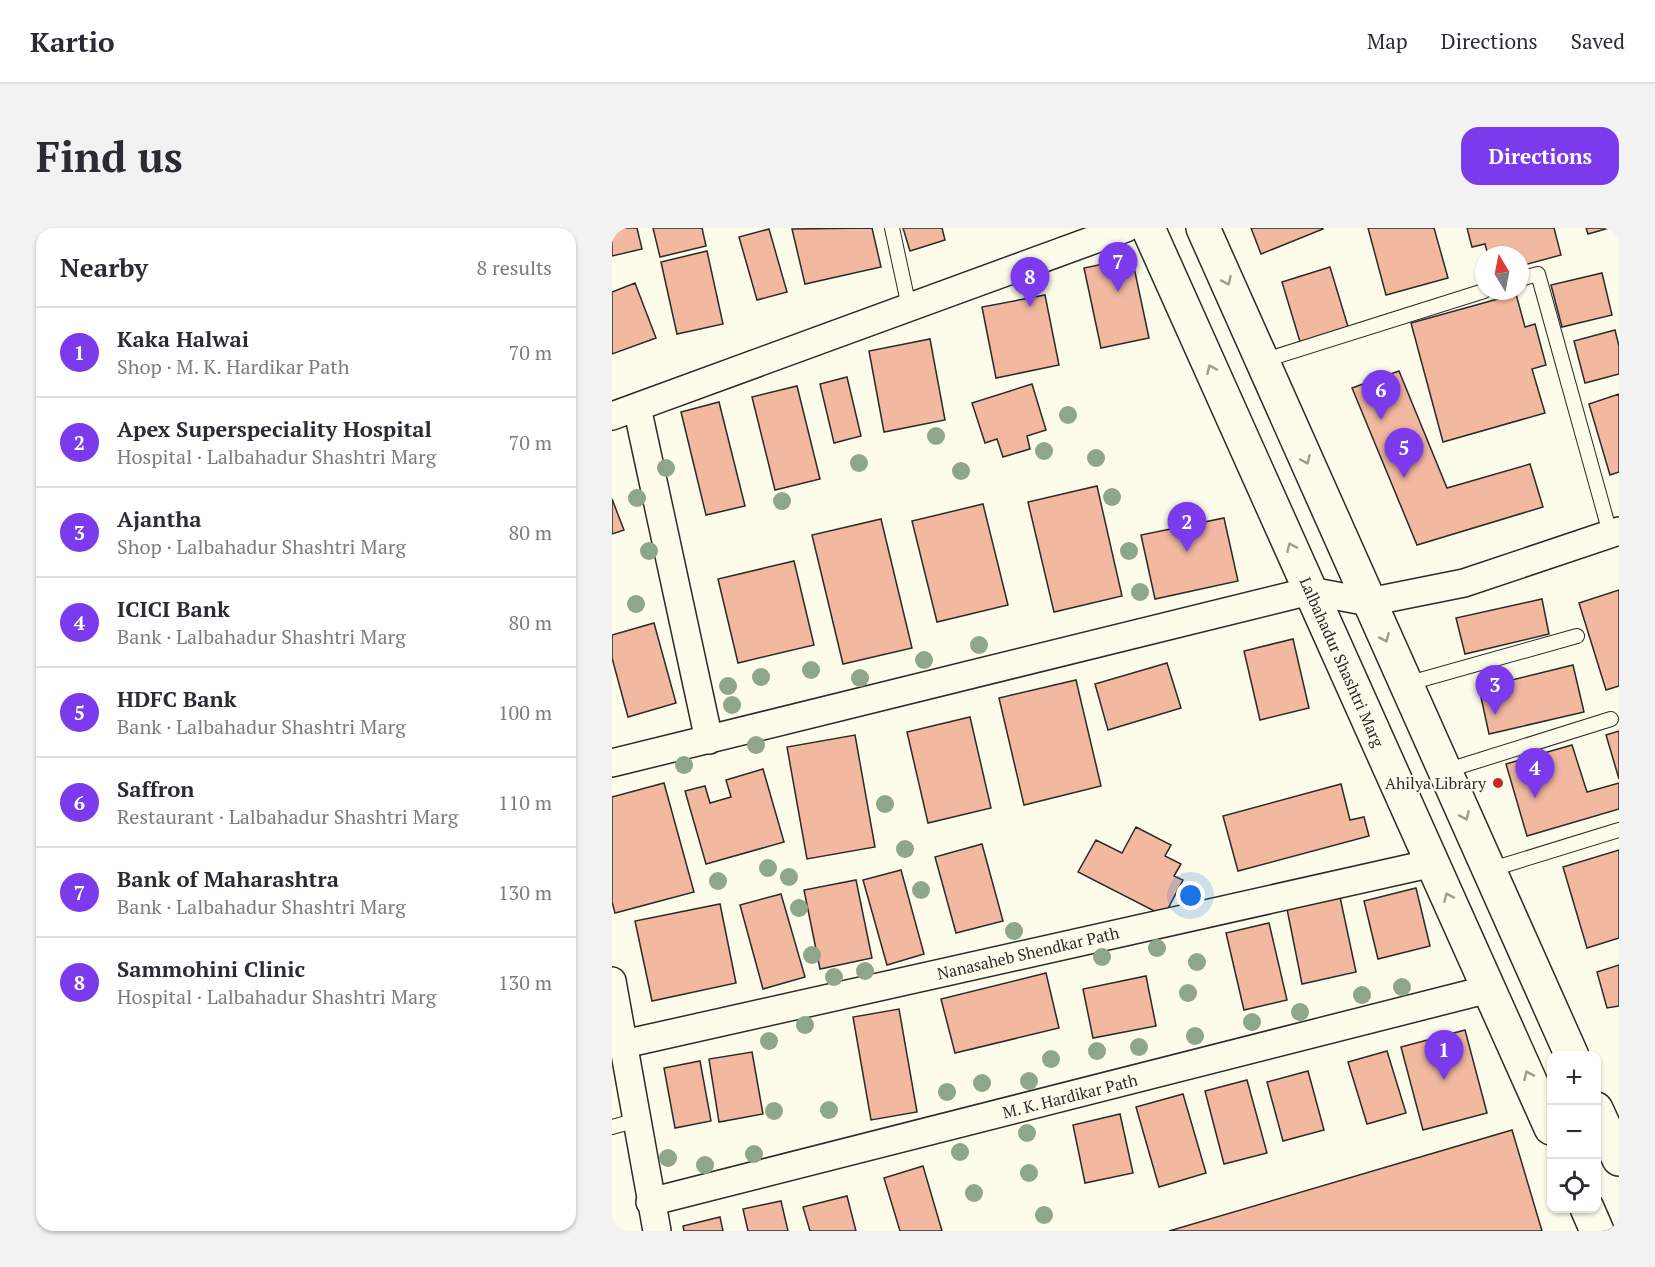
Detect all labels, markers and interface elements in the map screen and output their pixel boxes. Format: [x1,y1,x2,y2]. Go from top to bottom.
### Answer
text: Kartio [30,23,115,60]
text: Map [1367,27,1408,55]
text: Directions [1441,27,1538,55]
text: Saved [1571,27,1625,55]
button: Directions [1461,127,1619,185]
text: Find us [36,128,183,184]
pin: 7 [1098,242,1138,292]
north arrow [1475,246,1529,300]
text: Nearby [60,250,148,284]
text: 8 results [477,254,552,281]
pin: 8 [1010,257,1050,307]
one-way arrow [1219,275,1231,286]
text: Kaka Halwai [117,324,249,353]
text: 1 [74,339,85,366]
text: 70 m [509,339,552,366]
text: Shop · M. K. Hardikar Path [117,353,349,380]
one-way arrow [1206,364,1218,375]
pin: 6 [1362,370,1400,420]
text: Apex Superspeciality Hospital [117,414,432,443]
pin: 5 [1384,428,1424,478]
text: 2 [74,429,85,456]
text: 70 m [509,429,552,456]
text: Hospital · Lalbahadur Shashtri Marg [117,443,436,470]
one-way arrow [1299,453,1311,464]
pin: 2 [1168,502,1206,552]
text: Ajantha [117,504,202,533]
text: 3 [74,519,85,546]
text: 80 m [509,519,552,546]
text: Shop · Lalbahadur Shashtri Marg [117,533,406,560]
one-way arrow [1286,542,1298,553]
street label: Lalbahadur Shashtri Marg [1295,574,1390,751]
text: ICICI Bank [117,594,230,623]
text: 4 [74,609,85,636]
text: 80 m [509,609,552,636]
text: Bank · Lalbahadur Shashtri Marg [117,623,406,650]
one-way arrow [1378,631,1390,642]
pin: 3 [1476,666,1514,715]
text: HDFC Bank [117,684,237,713]
text: 5 [74,699,85,726]
text: 100 m [498,699,552,726]
text: Bank · Lalbahadur Shashtri Marg [117,713,406,740]
pin: 4 [1516,748,1554,798]
place label: Ahilya Library [1385,772,1487,794]
text: Saffron [117,774,195,803]
marker: Ahilya Library [1491,776,1505,790]
text: 6 [74,789,85,816]
text: 110 m [498,789,552,816]
text: Restaurant · Lalbahadur Shashtri Marg [117,803,458,830]
one-way arrow [1458,809,1470,820]
text: Bank of Maharashtra [117,864,339,893]
text: 7 [74,879,85,906]
text: 130 m [498,879,552,906]
your location [1176,881,1205,910]
text: Bank · Lalbahadur Shashtri Marg [117,893,406,920]
one-way arrow [1443,893,1455,904]
street label: Nanasaheb Shendkar Path [935,921,1122,985]
text: Sammohini Clinic [117,954,305,983]
text: 8 [74,969,85,996]
text: 130 m [498,969,552,996]
text: Hospital · Lalbahadur Shashtri Marg [117,983,436,1010]
pin: 1 [1424,1030,1464,1080]
map controls [1547,1051,1601,1213]
button: + [1547,1051,1601,1105]
street label: M. K. Hardikar Path [1000,1068,1140,1123]
one-way arrow [1523,1070,1535,1081]
button: − [1547,1105,1601,1159]
button: locate [1547,1159,1601,1213]

